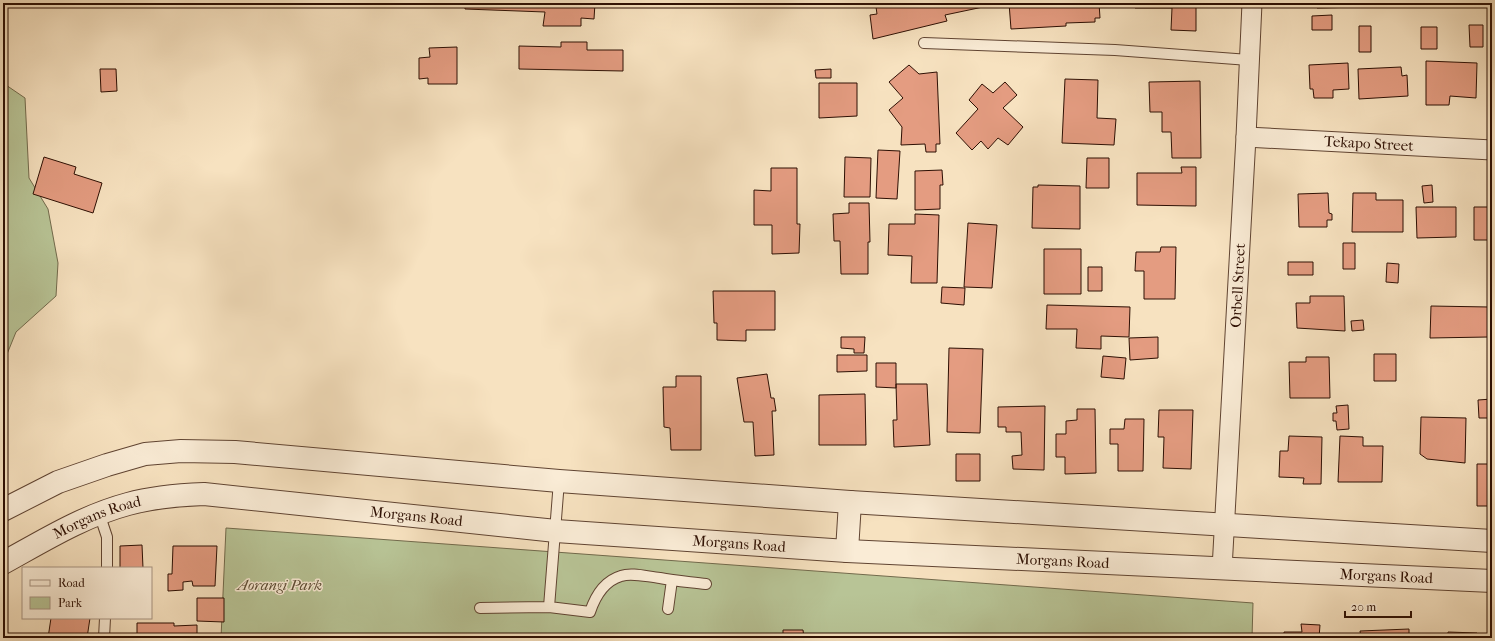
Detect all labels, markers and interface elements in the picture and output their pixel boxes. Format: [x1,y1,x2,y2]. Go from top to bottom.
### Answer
street label: Tekapo Street [1324,132,1415,155]
street label: Orbell Street [1226,242,1249,328]
street label: Morgans Road [50,492,144,543]
street label: Morgans Road [369,503,465,530]
street label: Morgans Road [692,531,787,556]
street label: Morgans Road [1016,550,1111,572]
street label: Morgans Road [1339,565,1434,587]
legend [22,567,152,619]
text: Road [58,576,85,590]
park label: Aorangi Park [236,576,322,594]
scale bar [1345,593,1411,619]
text: Park [58,596,83,610]
text: 20 m [1351,600,1376,614]

